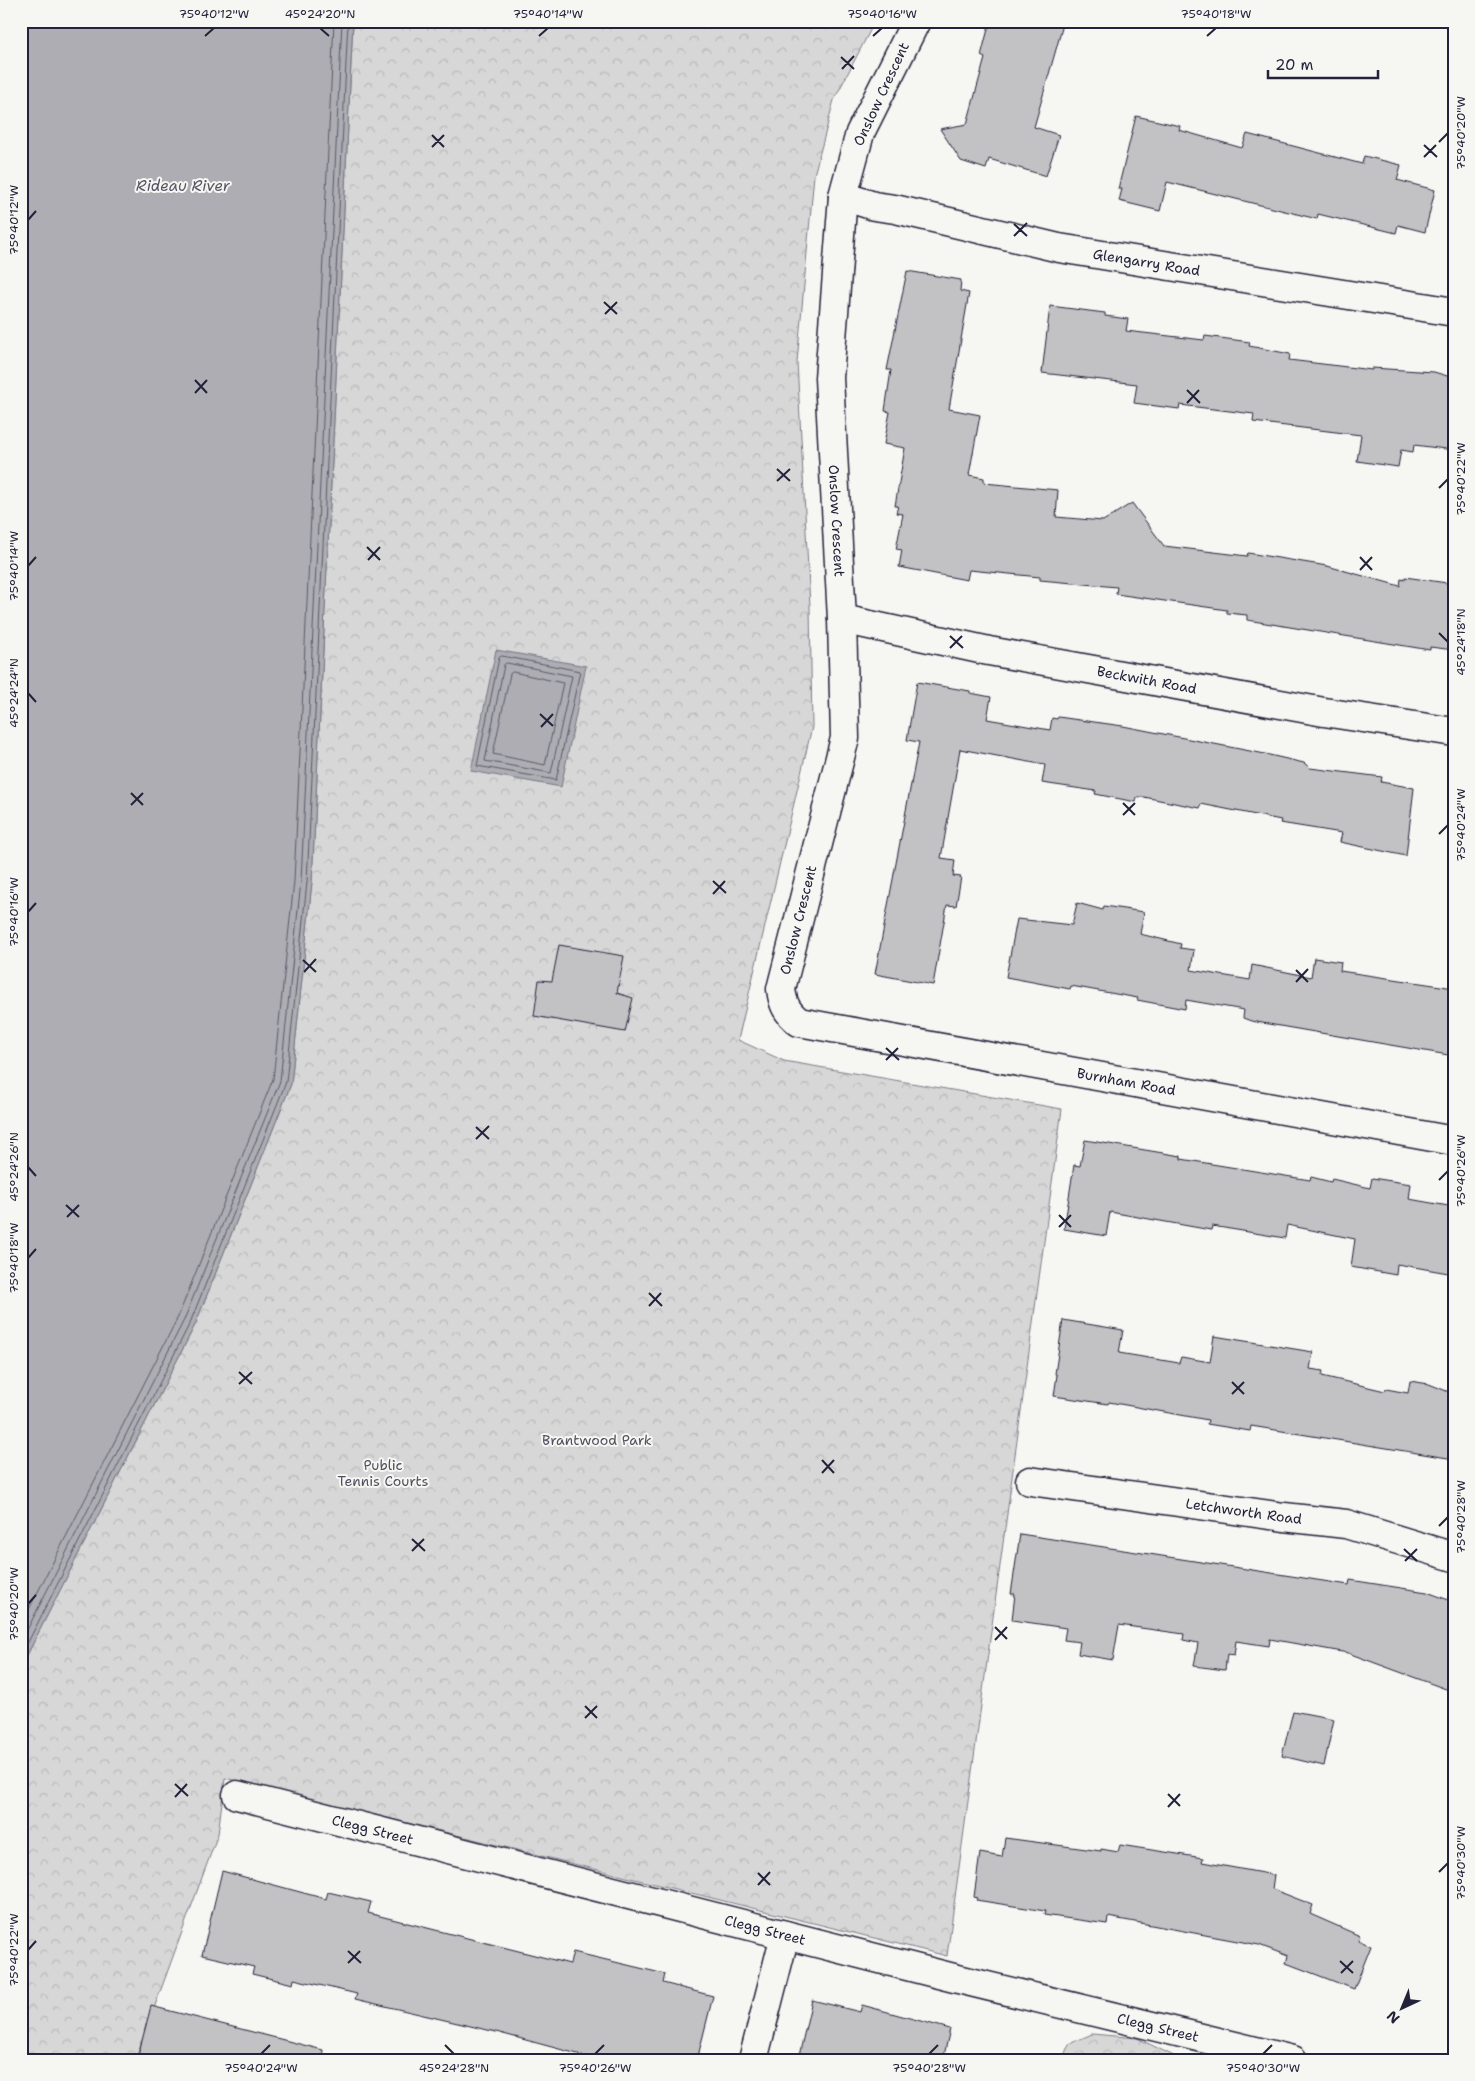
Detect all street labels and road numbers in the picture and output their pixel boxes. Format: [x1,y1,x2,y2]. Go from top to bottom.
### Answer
street label: Onslow Crescent [849,39,913,149]
street label: Glengarry Road [1092,245,1202,280]
street label: Onslow Crescent [825,464,849,577]
street label: Beckwith Road [1096,662,1198,698]
street label: Onslow Crescent [776,863,820,977]
street label: Burnham Road [1076,1064,1177,1099]
street label: Letchworth Road [1185,1494,1303,1528]
street label: Clegg Street [330,1811,415,1849]
street label: Clegg Street [722,1911,808,1949]
street label: Clegg Street [1115,2009,1201,2046]

